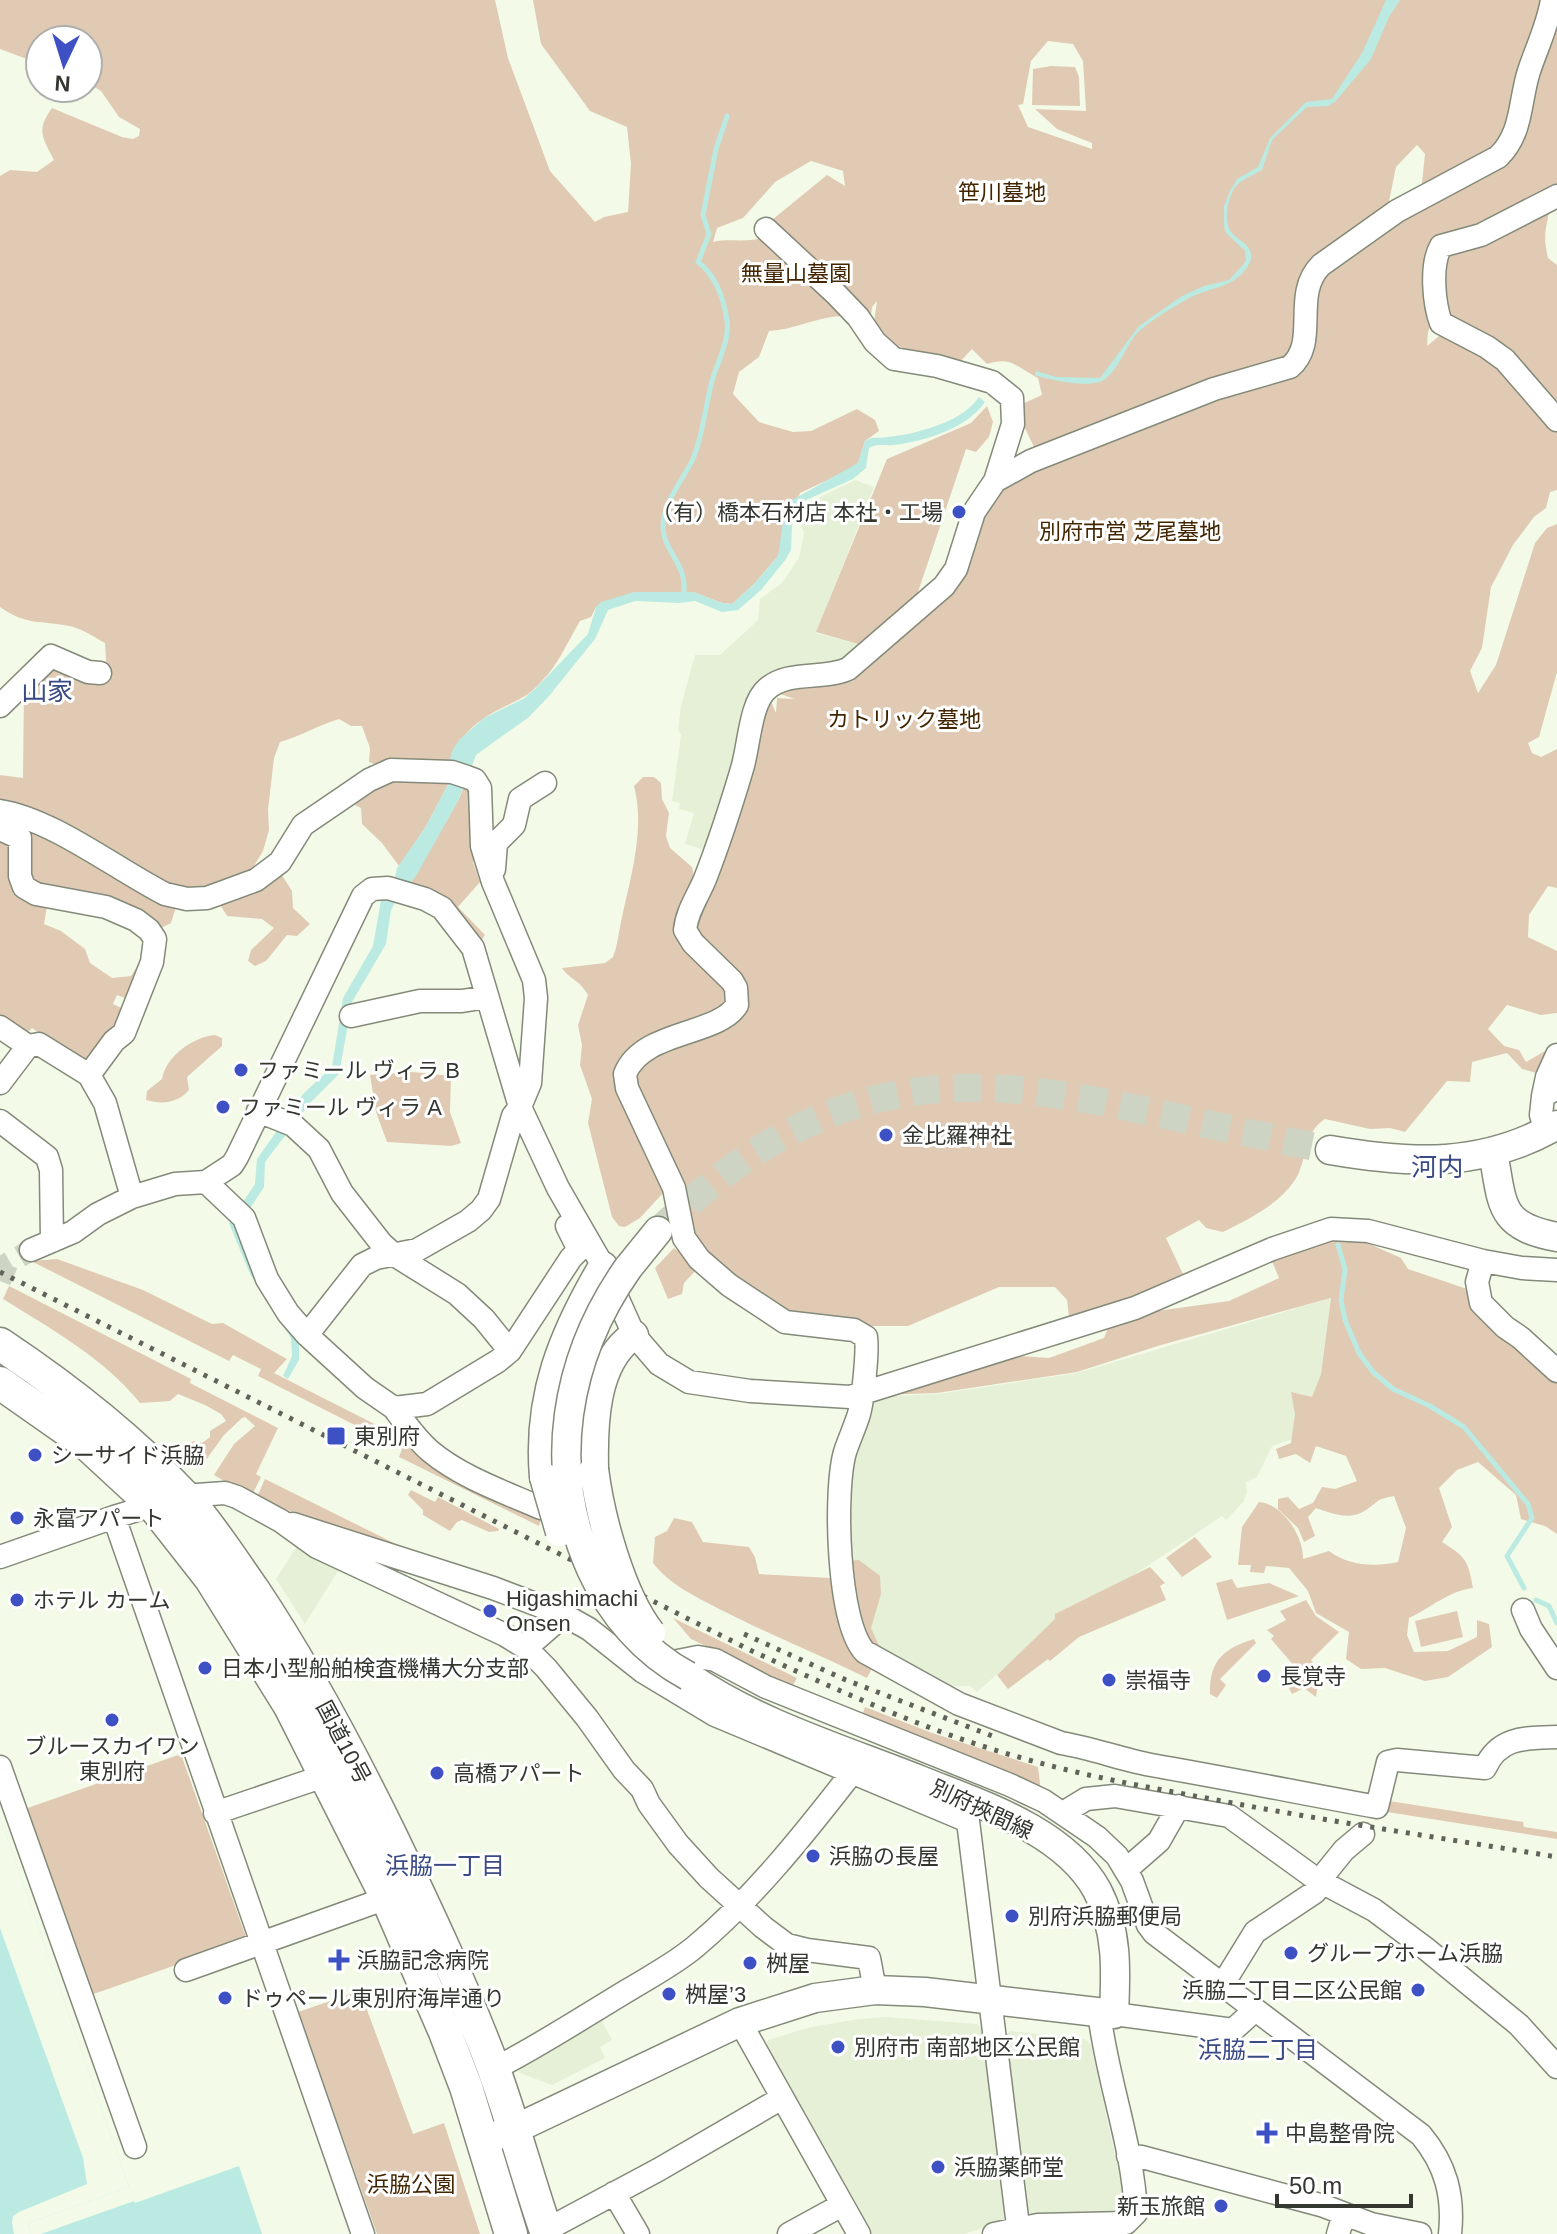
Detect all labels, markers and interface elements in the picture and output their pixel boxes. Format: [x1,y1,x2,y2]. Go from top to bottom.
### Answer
north arrow [24,24,104,104]
text: N [54,70,71,96]
park label: 笹川墓地 [958,180,1046,205]
park label: 無量山墓園 [741,261,851,286]
place label: （有）橋本石材店 本社・工場 [651,500,943,525]
marker: （有）橋本石材店 本社・工場 [950,503,968,521]
park label: 別府市営 芝尾墓地 [1039,519,1221,544]
district label: 山家 [21,676,73,706]
park label: カトリック墓地 [827,707,981,732]
place label: ファミール ヴィラ B [257,1058,460,1083]
marker: ファミール ヴィラ B [232,1061,250,1079]
place label: ファミール ヴィラ A [239,1095,442,1120]
marker: ファミール ヴィラ A [214,1098,232,1116]
place label: 金比羅神社 [902,1123,1012,1148]
marker: 金比羅神社 [877,1126,895,1144]
district label: 河内 [1411,1152,1463,1182]
place label: 東別府 [354,1424,420,1449]
marker: 東別府 [325,1425,347,1447]
place label: シーサイド浜脇 [51,1443,205,1468]
marker: シーサイド浜脇 [26,1446,44,1464]
place label: 永富アパート [33,1506,165,1531]
marker: 永富アパート [8,1509,26,1527]
place label: Higashimachi Onsen [506,1586,638,1636]
place label: ホテル カーム [33,1588,170,1613]
marker: ホテル カーム [8,1591,26,1609]
marker: Higashimachi Onsen [481,1602,499,1620]
place label: 日本小型船舶検査機構大分支部 [221,1656,529,1681]
marker: 日本小型船舶検査機構大分支部 [196,1659,214,1677]
place label: 長覚寺 [1280,1664,1346,1689]
marker: 長覚寺 [1255,1667,1273,1685]
place label: 崇福寺 [1125,1668,1191,1693]
marker: 崇福寺 [1100,1671,1118,1689]
street label: 国道10号 [311,1696,376,1788]
marker: ブルースカイワン 東別府 [103,1711,121,1729]
place label: ブルースカイワン 東別府 [25,1734,199,1784]
place label: 高橋アパート [453,1761,585,1786]
marker: 高橋アパート [428,1764,446,1782]
street label: 別府挾間線 [927,1775,1037,1844]
place label: 浜脇の長屋 [829,1844,939,1869]
marker: 浜脇の長屋 [804,1847,822,1865]
district label: 浜脇一丁目 [385,1852,505,1879]
place label: 別府浜脇郵便局 [1028,1904,1182,1929]
marker: 別府浜脇郵便局 [1003,1907,1021,1925]
place label: グループホーム浜脇 [1307,1941,1503,1966]
marker: グループホーム浜脇 [1282,1944,1300,1962]
place label: 浜脇記念病院 [357,1948,489,1973]
marker: 浜脇記念病院 [328,1949,350,1971]
place label: 桝屋 [766,1951,810,1976]
marker: 桝屋 [741,1954,759,1972]
place label: 浜脇二丁目二区公民館 [1182,1978,1402,2003]
marker: 浜脇二丁目二区公民館 [1409,1981,1427,1999]
place label: 桝屋’3 [685,1982,746,2007]
marker: 桝屋’3 [660,1985,678,2003]
place label: ドゥペール東別府海岸通り [241,1986,505,2011]
marker: ドゥペール東別府海岸通り [216,1989,234,2007]
place label: 別府市 南部地区公民館 [854,2035,1080,2060]
district label: 浜脇二丁目 [1198,2036,1318,2063]
marker: 別府市 南部地区公民館 [829,2038,847,2056]
place label: 中島整骨院 [1285,2121,1395,2146]
marker: 中島整骨院 [1256,2122,1278,2144]
place label: 浜脇薬師堂 [954,2155,1064,2180]
marker: 浜脇薬師堂 [929,2158,947,2176]
scale bar [1277,2158,1411,2208]
park label: 浜脇公園 [367,2172,455,2197]
text: 50 m [1289,2172,1342,2199]
place label: 新玉旅館 [1117,2194,1205,2219]
marker: 新玉旅館 [1212,2197,1230,2215]

